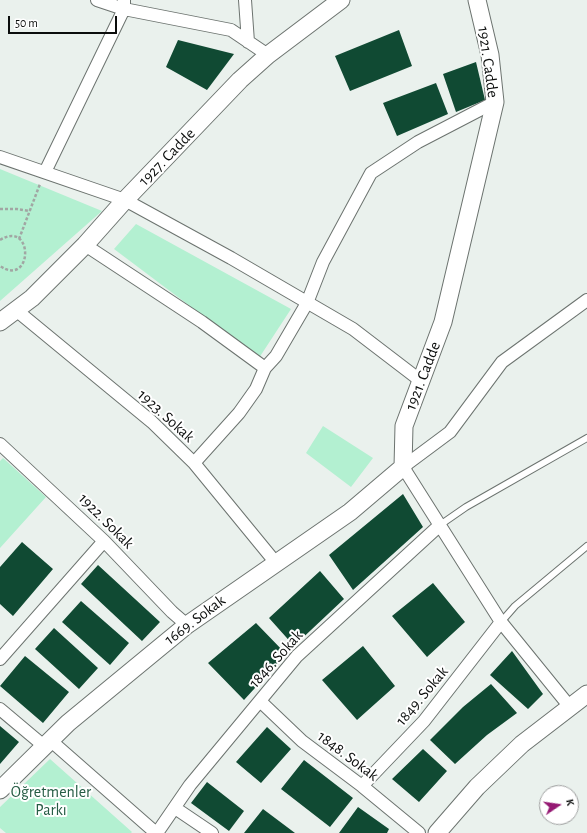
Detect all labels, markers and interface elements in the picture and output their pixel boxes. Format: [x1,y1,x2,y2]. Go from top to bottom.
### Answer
scale bar [10,8,119,34]
text: 50 m [15,17,38,29]
street label: 1921. Cadde [473,25,503,99]
street label: 1927. Cadde [135,124,199,190]
street label: 1921. Cadde [401,339,445,413]
street label: 1923. Sokak [134,385,198,447]
street label: 1922. Sokak [74,489,138,553]
street label: 1669. Sokak [161,591,229,649]
street label: 1846. Sokak [245,626,307,692]
street label: 1849. Sokak [392,662,452,730]
street label: 1848. Sokak [314,727,382,785]
park label: Öğretmenler Parkı [11,782,91,820]
north arrow [539,785,579,825]
text: K [564,798,576,807]

